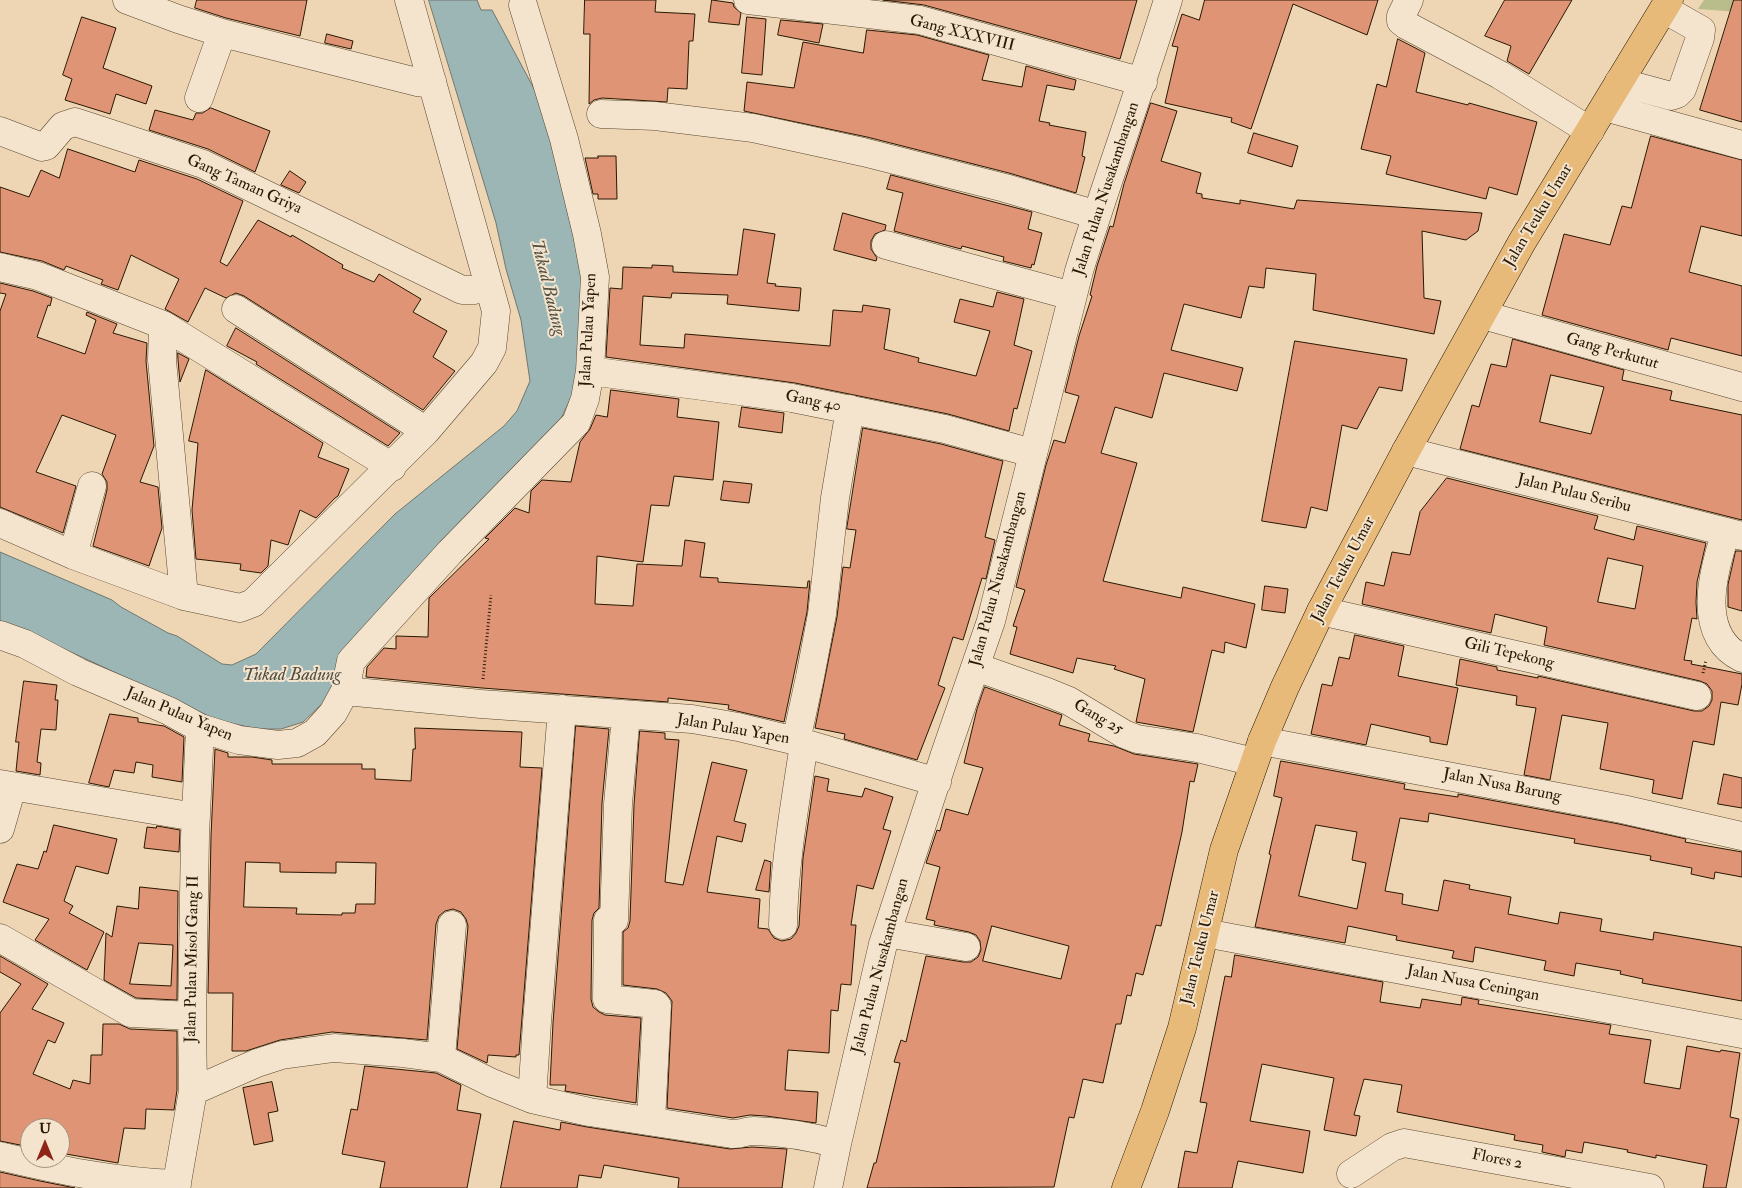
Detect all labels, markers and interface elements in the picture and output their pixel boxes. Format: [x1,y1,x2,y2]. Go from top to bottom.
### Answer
street label: Gang XXXVIII [908,12,1016,56]
street label: Jalan Pulau Nusakambangan [1070,100,1144,278]
street label: Gang Taman Griya [183,151,305,219]
street label: Jalan Teuku Umar [1501,161,1577,271]
water label: Tukad Badung [525,238,569,338]
street label: Jalan Pulau Yapen [576,273,602,387]
street label: Gang Perkutut [1563,330,1661,374]
street label: Gang 40 [784,387,842,417]
street label: Jalan Pulau Seribu [1515,471,1633,517]
street label: Jalan Pulau Nusakambangan [966,489,1032,669]
street label: Jalan Teuku Umar [1308,514,1380,626]
street label: Gili Tepekong [1462,634,1556,674]
water label: Tukad Badung [243,665,341,687]
street label: Jalan Pulau Yapen [123,684,235,746]
street label: Gang 25 [1070,696,1126,740]
street label: Jalan Pulau Yapen [675,711,791,749]
street label: Jalan Nusa Barung [1441,765,1563,807]
street label: Jalan Pulau Misol Gang II [182,875,204,1043]
street label: Jalan Pulau Nusakambangan [848,876,914,1056]
street label: Jalan Teuku Umar [1178,889,1224,1007]
street label: Jalan Nusa Ceningan [1405,962,1541,1006]
north arrow [20,1118,70,1168]
text: U [39,1120,51,1137]
street label: Flores 2 [1470,1146,1524,1174]

